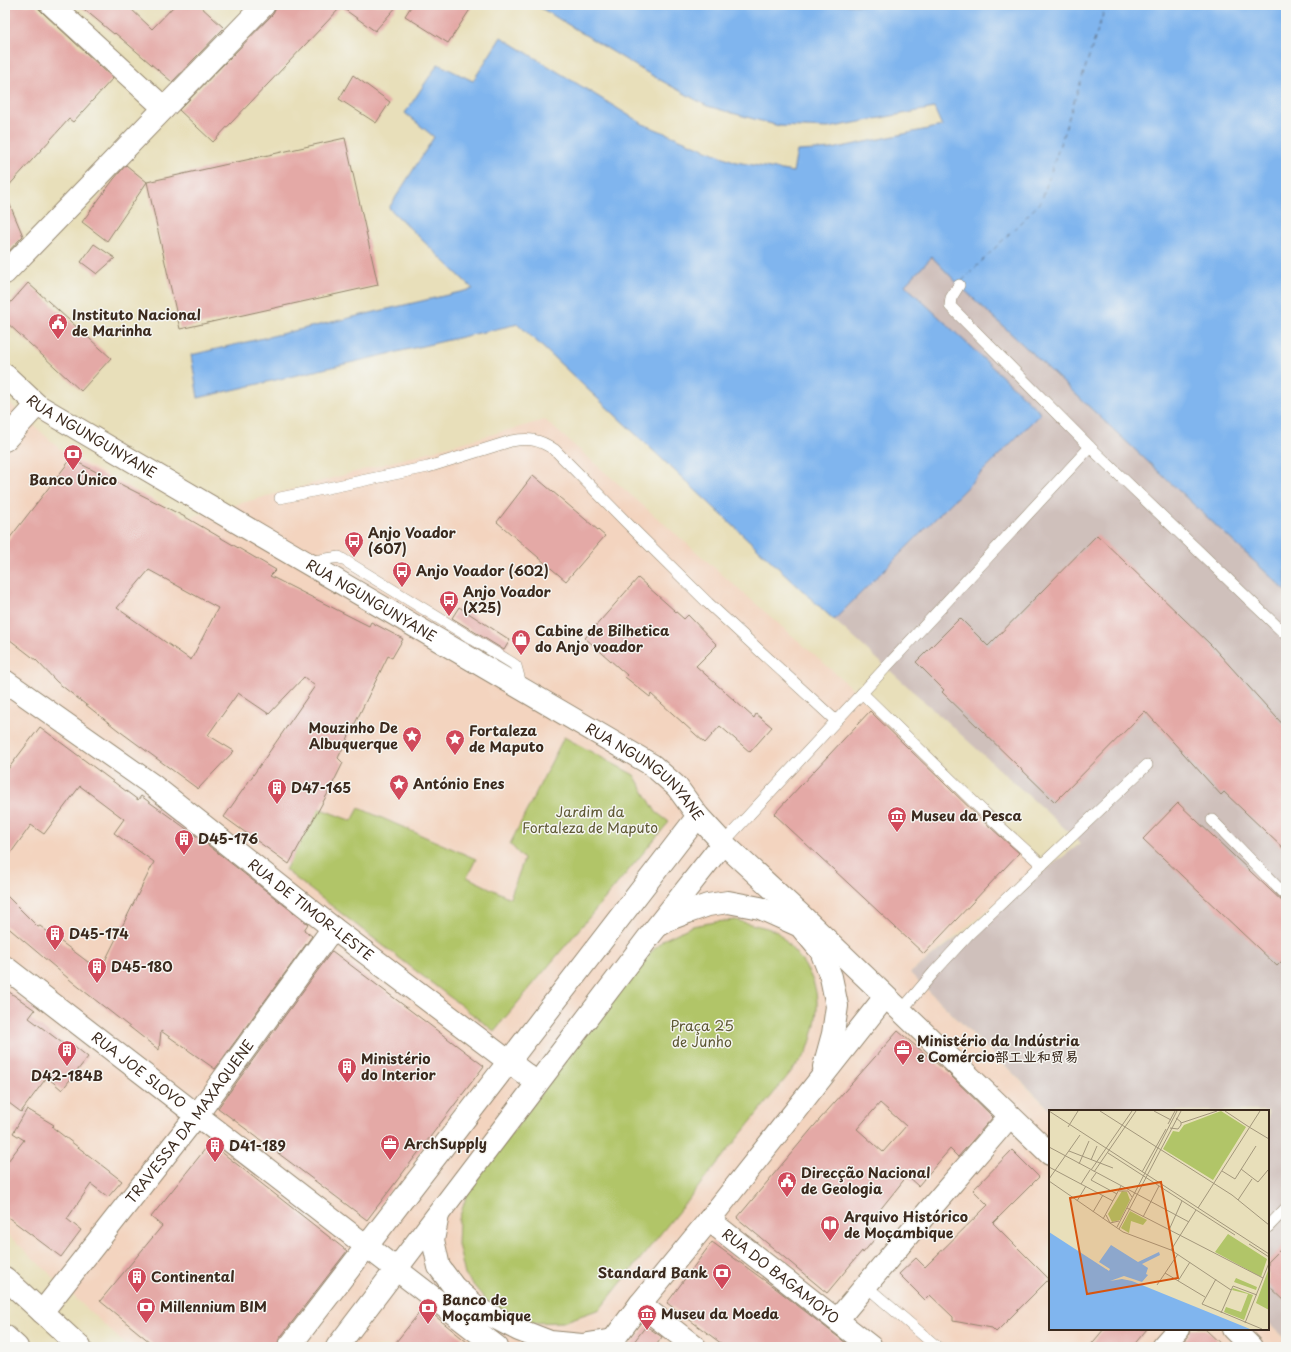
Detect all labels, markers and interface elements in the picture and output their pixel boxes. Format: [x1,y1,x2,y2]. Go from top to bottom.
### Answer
place label: Instituto Nacional de Marinha [72,304,201,341]
public building icon: Instituto Nacional de Marinha [47,312,69,340]
street label: RUA NGUNGUNYANE [22,389,161,483]
bank icon: Banco Único [62,443,84,471]
place label: Banco Único [29,469,117,490]
place label: Anjo Voador (607) [368,522,457,559]
bus stop icon: Anjo Voador (607) [343,530,365,558]
street label: RUA NGUNGUNYANE [302,554,441,647]
bus stop icon: Anjo Voador (602) [391,560,413,588]
place label: Anjo Voador (602) [416,560,549,581]
place label: Anjo Voador (X25) [463,581,552,618]
bus stop icon: Anjo Voador (X25) [438,589,460,617]
place label: Cabine de Bilhetica do Anjo voador [535,620,670,657]
shop icon: Cabine de Bilhetica do Anjo voador [510,628,532,656]
place label: Mouzinho De Albuquerque [309,717,398,754]
street label: RUA NGUNGUNYANE [582,717,709,825]
place label: Fortaleza de Maputo [469,720,544,757]
place icon: Mouzinho De Albuquerque [401,725,423,753]
place icon: Fortaleza de Maputo [444,728,466,756]
place icon: António Enes [388,773,410,801]
place label: António Enes [413,773,505,794]
building icon: D47-165 [266,777,288,805]
place label: D47-165 [291,777,351,798]
park label: Jardim da Fortaleza de Maputo [522,801,658,838]
museum icon: Museu da Pesca [886,805,908,833]
place label: Museu da Pesca [911,805,1022,826]
building icon: D45-176 [173,828,195,856]
place label: D45-176 [198,828,258,849]
street label: RUA DE TIMOR-LESTE [244,854,378,965]
building icon: D45-174 [44,923,66,951]
place label: D45-174 [69,923,129,944]
building icon: D45-180 [86,956,108,984]
place label: D45-180 [111,956,173,977]
park label: Praça 25 de Junho [670,1015,734,1052]
street label: RUA JOE SLOVO [87,1026,191,1113]
place label: Ministério da Indústria e Comércio部工业和贸易 [917,1030,1080,1067]
street label: TRAVESSA DA MAXAQUENE [120,1035,259,1208]
office icon: Ministério da Indústria e Comércio部工业和贸易 [892,1038,914,1066]
building icon: D42-184B [56,1039,78,1067]
place label: Ministério do Interior [361,1048,436,1085]
building icon: Ministério do Interior [336,1056,358,1084]
place label: D42-184B [31,1065,103,1086]
inset map [1049,1110,1269,1330]
office icon: ArchSupply [379,1133,401,1161]
place label: ArchSupply [404,1133,487,1154]
building icon: D41-189 [204,1135,226,1163]
place label: D41-189 [229,1135,286,1156]
place label: Direcção Nacional de Geologia [801,1162,930,1199]
public building icon: Direcção Nacional de Geologia [776,1170,798,1198]
place label: Arquivo Histórico de Moçambique [843,1206,968,1243]
library icon: Arquivo Histórico de Moçambique [819,1214,841,1242]
street label: RUA DO BAGAMOYO [718,1223,844,1328]
place label: Standard Bank [598,1262,709,1283]
bank icon: Standard Bank [711,1262,733,1290]
building icon: Continental [126,1266,148,1294]
place label: Continental [151,1266,235,1287]
place label: Banco de Moçambique [442,1289,532,1326]
bank icon: Millennium BIM [135,1296,157,1324]
place label: Millennium BIM [160,1296,267,1317]
bank icon: Banco de Moçambique [417,1297,439,1325]
museum icon: Museu da Moeda [636,1303,658,1331]
place label: Museu da Moeda [661,1303,780,1324]

